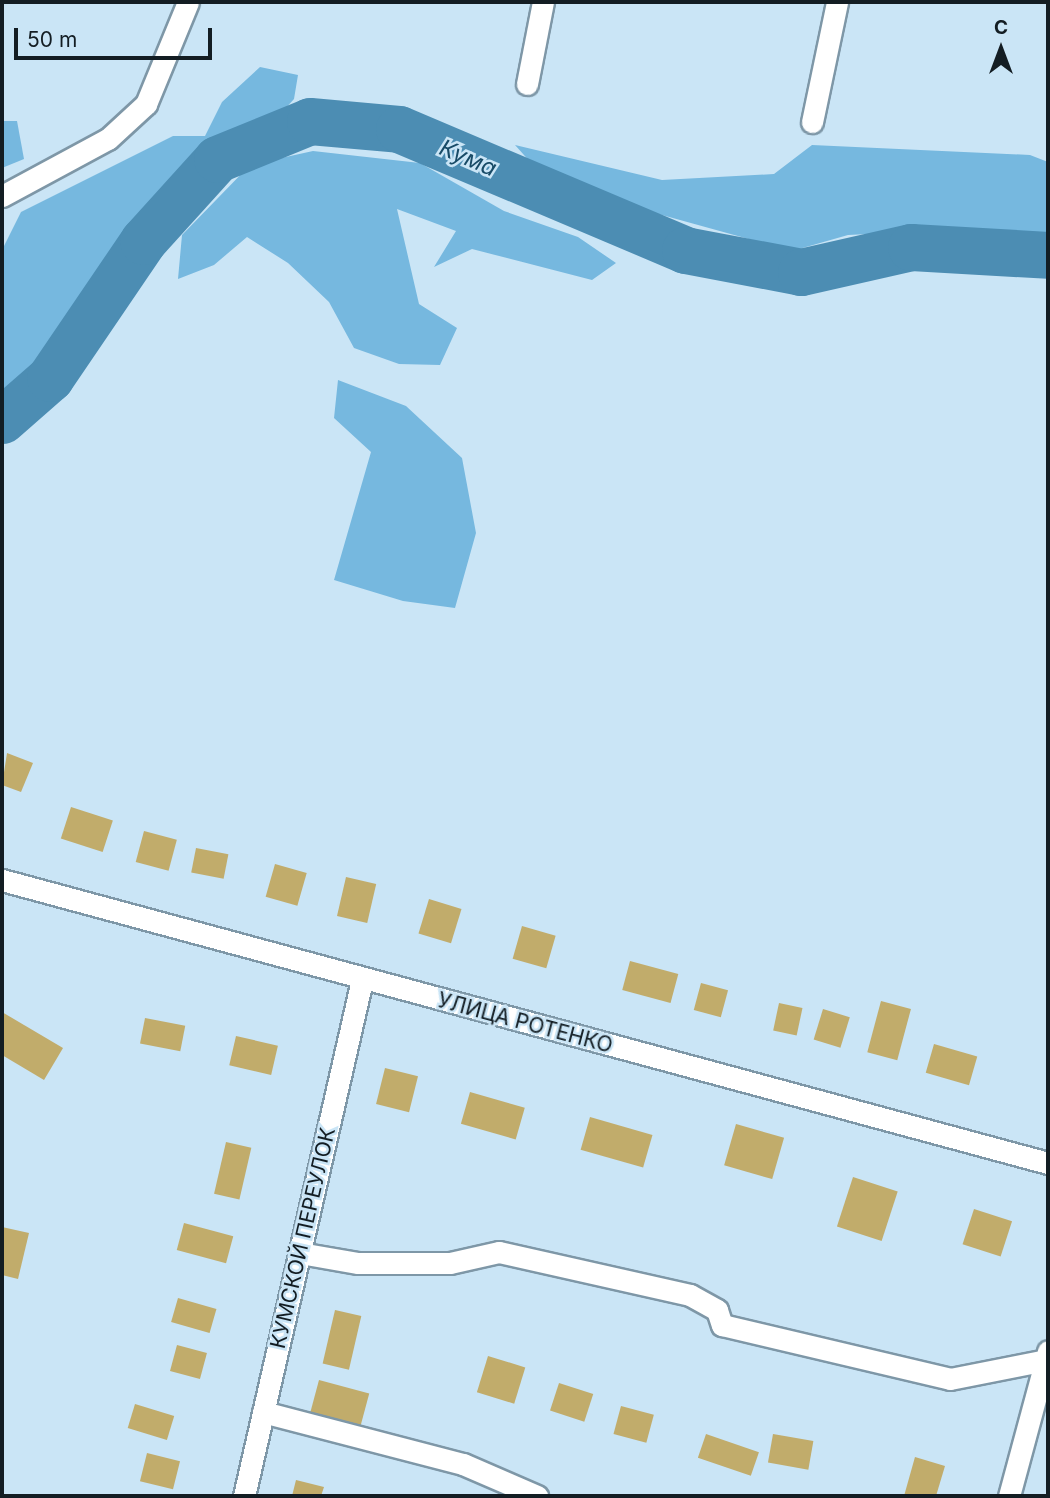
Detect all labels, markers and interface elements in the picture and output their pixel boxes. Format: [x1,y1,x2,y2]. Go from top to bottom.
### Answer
scale bar [18,14,215,58]
north arrow [966,14,1036,84]
text: С [994,16,1008,39]
text: 50 m [27,27,77,52]
water label: Кума [435,134,501,182]
street label: УЛИЦА РОТЕНКО [435,987,615,1059]
street label: КУМСКОЙ ПЕРЕУЛОК [265,1125,341,1351]

